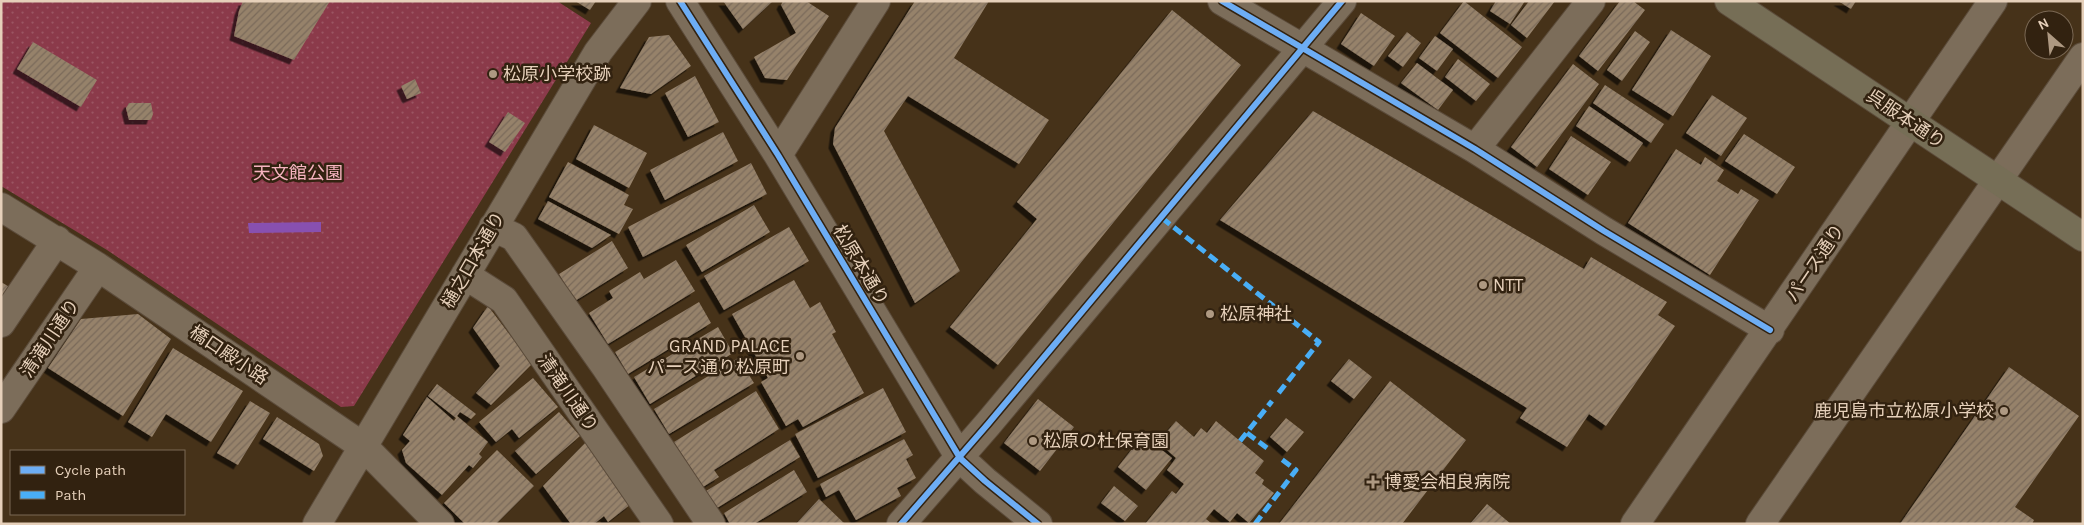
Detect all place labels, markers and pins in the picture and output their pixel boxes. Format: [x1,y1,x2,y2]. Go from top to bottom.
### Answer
place label: 松原小学校跡 [503,63,611,85]
marker: 松原小学校跡 [487,68,499,80]
place label: NTT [1493,274,1523,296]
marker: NTT [1477,279,1489,291]
place label: 松原神社 [1220,303,1292,325]
marker: 松原神社 [1204,308,1216,320]
place label: GRAND PALACE パース通り松原町 [647,335,790,378]
marker: GRAND PALACE パース通り松原町 [794,350,806,362]
place label: 鹿児島市立松原小学校 [1814,400,1994,422]
marker: 鹿児島市立松原小学校 [1998,405,2010,417]
place label: 松原の杜保育園 [1043,430,1169,452]
marker: 松原の杜保育園 [1027,435,1039,447]
place label: 博愛会相良病院 [1384,471,1510,493]
marker: 博愛会相良病院 [1366,475,1380,489]

